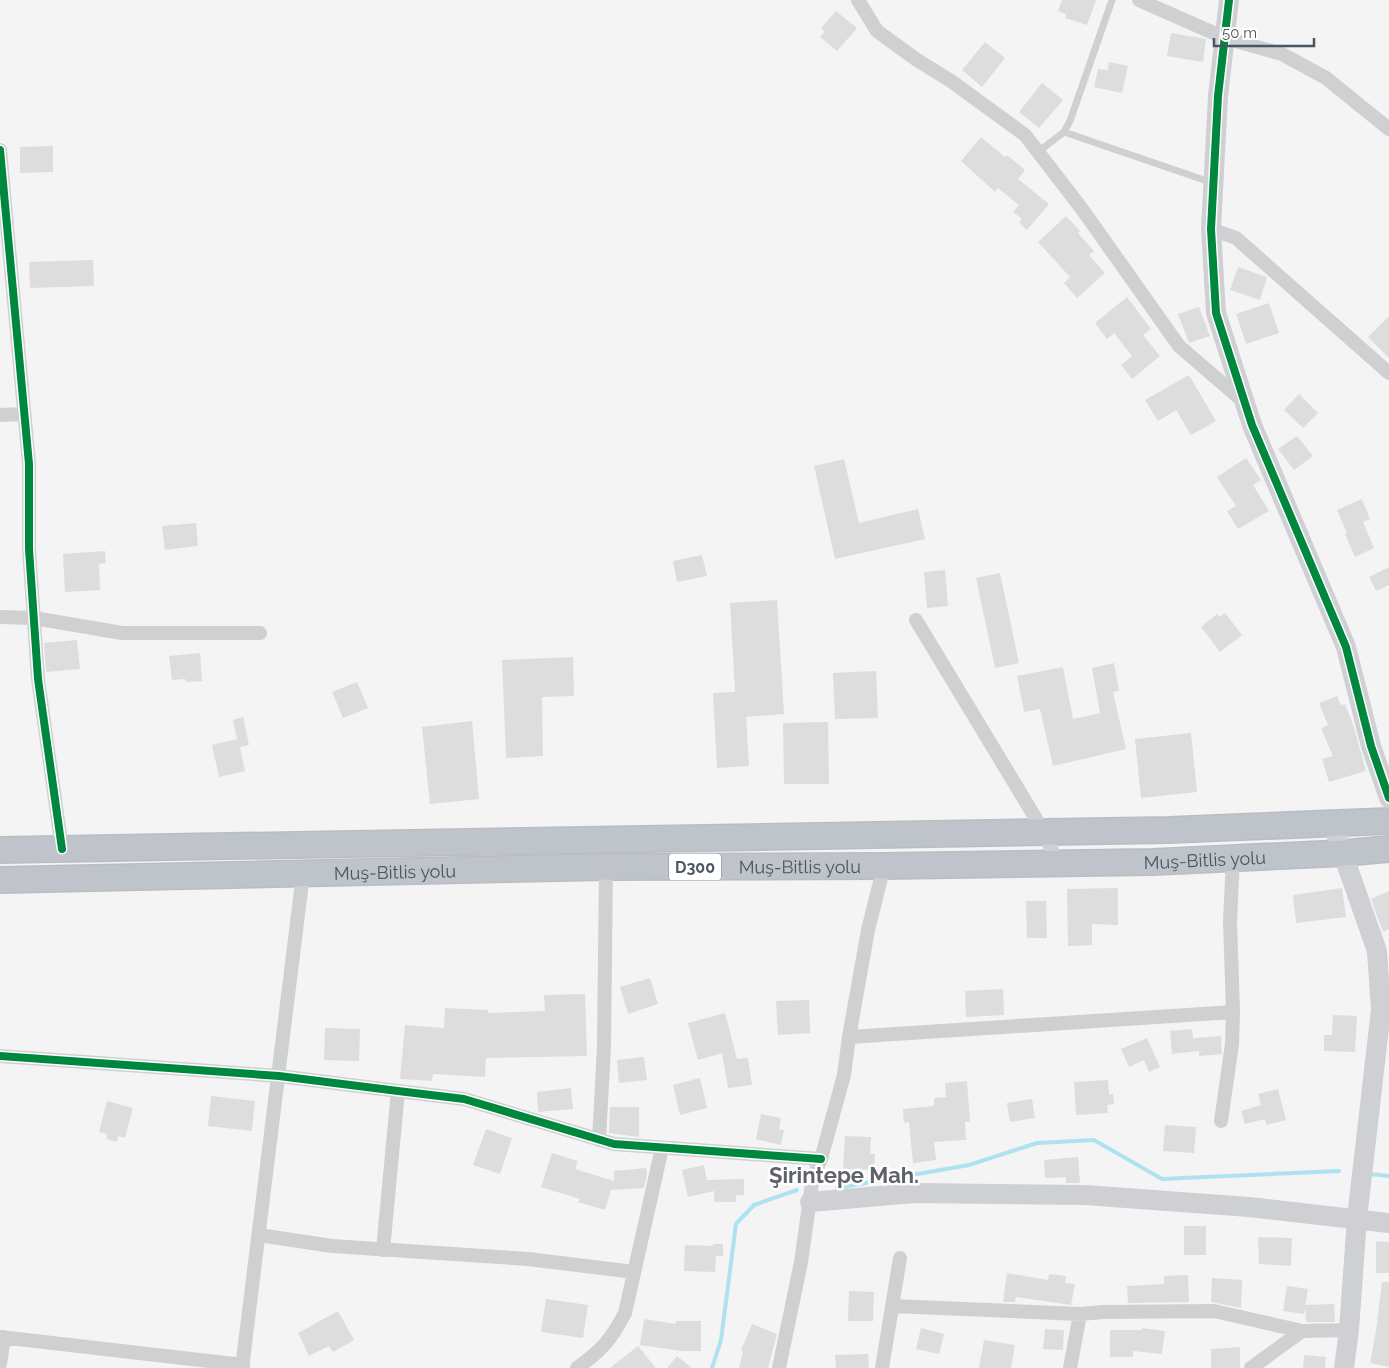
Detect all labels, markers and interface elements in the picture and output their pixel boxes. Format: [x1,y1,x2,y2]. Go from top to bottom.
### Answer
scale bar [1214,15,1314,47]
text: 50 m [1222,24,1257,42]
street label: Muş-Bitlis yolu [1144,846,1266,873]
road number: D300 [669,854,721,880]
street label: Muş-Bitlis yolu [739,856,861,877]
street label: Muş-Bitlis yolu [334,860,456,883]
district label: Şirintepe Mah. [769,1162,919,1188]

